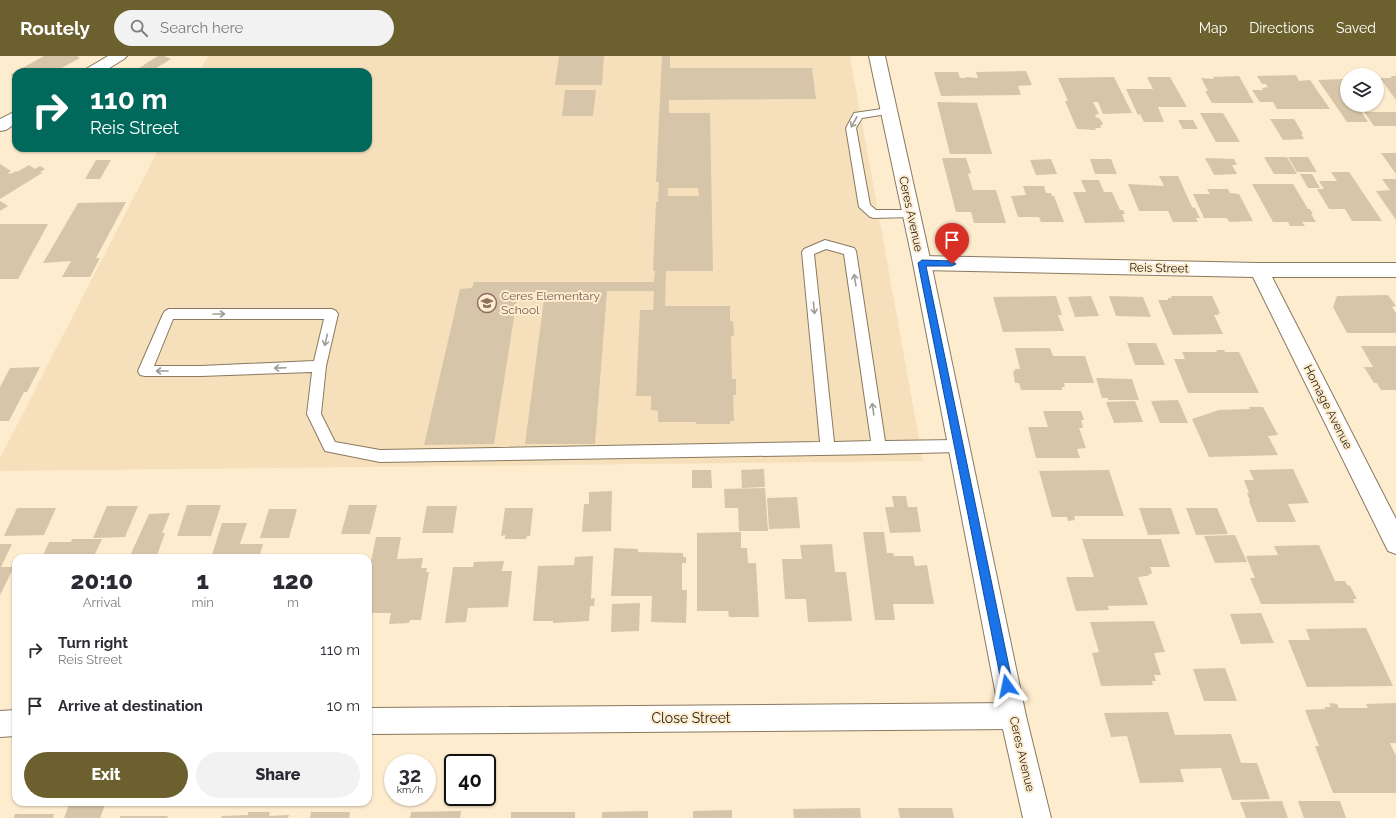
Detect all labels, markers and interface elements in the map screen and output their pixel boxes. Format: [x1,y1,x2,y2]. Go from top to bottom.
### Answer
search box [114,10,394,46]
text: Routely [20,17,90,39]
icon: search [128,17,150,39]
text: Search here [160,19,243,37]
text: Map [1199,20,1227,36]
text: Directions [1249,20,1314,36]
text: Saved [1336,20,1376,36]
map controls [1340,68,1384,112]
button: layers [1340,68,1384,112]
text: 110 m [90,83,168,116]
icon: right [24,84,76,136]
one-way arrow [850,116,858,128]
text: Reis Street [90,117,179,138]
street label: Ceres Avenue [896,175,926,253]
pin [935,223,969,264]
icon: arrive [941,229,963,251]
street label: Reis Street [1129,260,1189,276]
one-way arrow [851,274,859,287]
place label: Ceres Elementary School [501,289,601,317]
school or university icon: Ceres Elementary School [476,292,498,314]
one-way arrow [810,302,818,315]
one-way arrow [212,310,225,318]
one-way arrow [322,333,329,346]
street label: Homage Avenue [1301,363,1355,451]
one-way arrow [274,364,287,372]
one-way arrow [156,367,169,375]
one-way arrow [869,403,877,416]
text: 20:10 [71,566,133,595]
text: 1 [196,566,209,595]
text: 120 [272,566,313,595]
text: Arrival [83,595,121,610]
text: min [191,595,214,610]
text: m [287,595,299,610]
text: Turn right [58,634,128,652]
icon: right [24,639,46,661]
text: 110 m [320,641,360,659]
text: Reis Street [58,652,122,667]
position arrow [986,665,1028,707]
icon: arrive [24,695,46,717]
text: Arrive at destination [58,697,203,715]
text: 10 m [327,697,360,715]
street label: Close Street [651,710,731,726]
street label: Ceres Avenue [1007,715,1037,793]
button: Exit [24,752,188,798]
button: Share [196,752,360,798]
speed limit sign: 40 [444,754,496,806]
text: 32 [399,763,421,787]
text: km/h [397,784,423,795]

